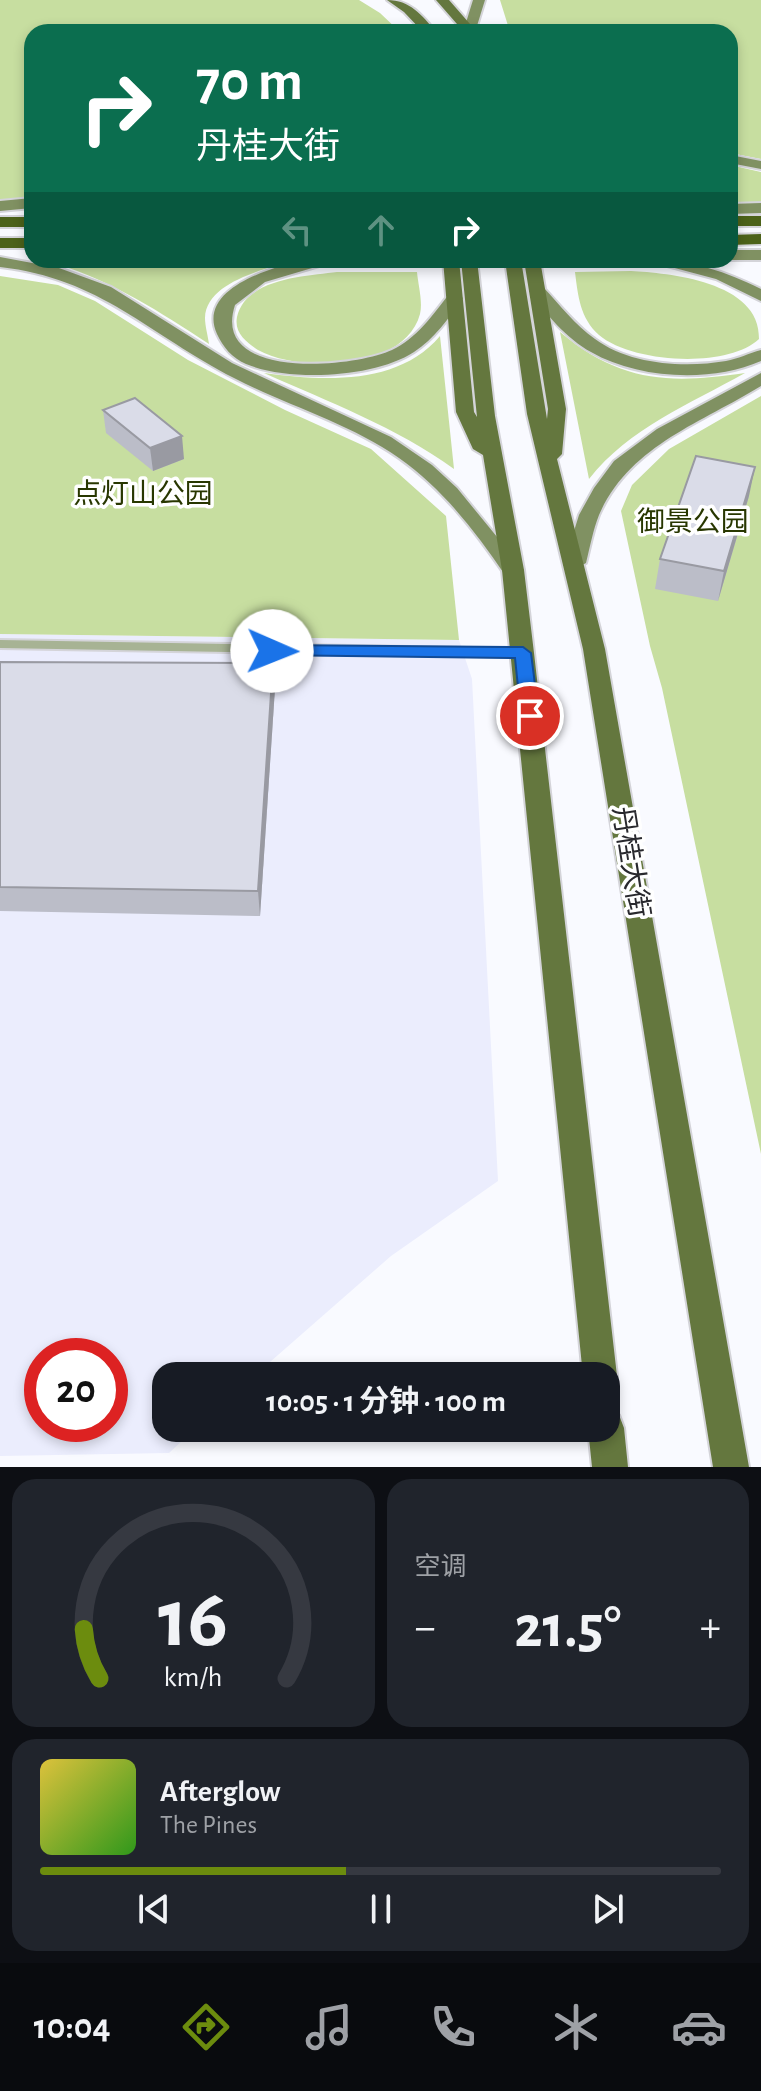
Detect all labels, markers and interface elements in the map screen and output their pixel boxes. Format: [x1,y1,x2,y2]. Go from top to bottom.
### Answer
text: 70 m [196,54,303,110]
icon: right [64,56,168,160]
text: 丹桂大街 [196,129,340,165]
icon: left [275,208,319,252]
icon: ahead [359,208,403,252]
icon: right [443,208,487,252]
park label: 点灯山公园 [73,479,213,509]
park label: 御景公园 [637,507,749,537]
position arrow [230,609,314,693]
pin [496,682,564,750]
icon: arrive [508,694,552,738]
street label: 丹桂大街 [607,804,655,920]
speed limit sign: 20 [24,1338,128,1442]
text: 10:05 · 1 分钟 · 100 m [266,1387,506,1417]
text: 空调 [415,1554,467,1580]
text: 16 [158,1578,228,1662]
text: 21.5° [514,1598,621,1658]
text: − [415,1606,436,1650]
text: + [700,1606,721,1650]
text: km/h [164,1663,223,1692]
text: Afterglow [160,1777,281,1807]
text: The Pines [160,1812,257,1838]
icon: previous [132,1887,176,1931]
icon: pause [359,1887,403,1931]
icon: next [586,1887,630,1931]
icon: directions [178,1999,234,2055]
icon: music [301,1999,357,2055]
icon: phone [425,1999,481,2055]
icon: climate [548,1999,604,2055]
icon: car [671,1999,727,2055]
text: 10:04 [34,2009,111,2045]

